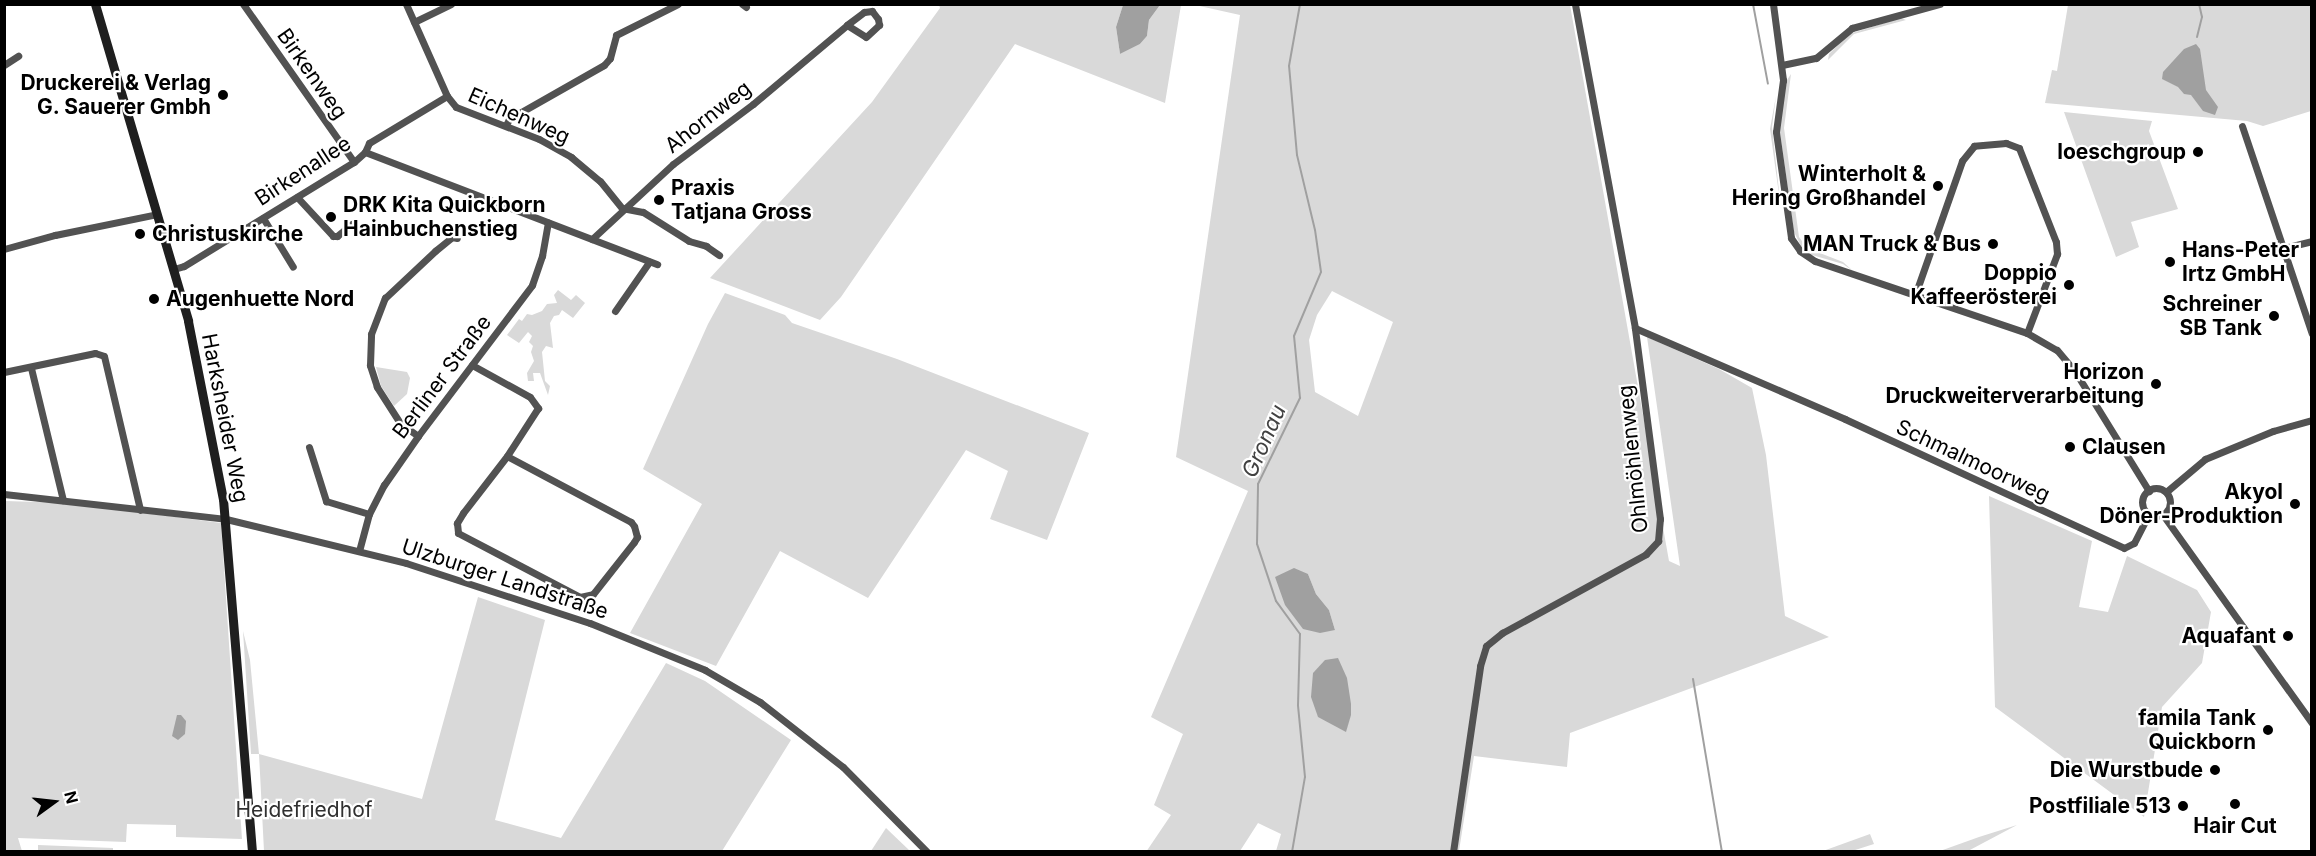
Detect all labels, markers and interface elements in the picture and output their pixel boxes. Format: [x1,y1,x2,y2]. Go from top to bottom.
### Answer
street label: Birkenweg [272,24,352,124]
place label: Druckerei & Verlag G. Sauerer Gmbh [20,70,211,120]
street label: Ahornweg [660,76,756,158]
street label: Eichenweg [464,82,574,150]
marker: Druckerei & Verlag G. Sauerer Gmbh [216,88,230,102]
street label: Birkenallee [250,131,356,211]
place label: loeschgroup [2057,139,2186,165]
marker: loeschgroup [2191,145,2205,159]
place label: Winterholt & Hering Großhandel [1732,161,1926,211]
place label: Praxis Tatjana Gross [671,175,812,225]
marker: Winterholt & Hering Großhandel [1931,179,1945,193]
place label: DRK Kita Quickborn Hainbuchenstieg [343,192,545,242]
marker: Praxis Tatjana Gross [652,193,666,207]
marker: DRK Kita Quickborn Hainbuchenstieg [324,210,338,224]
place label: Christuskirche [152,221,303,247]
marker: Christuskirche [133,227,147,241]
place label: MAN Truck & Bus [1803,231,1981,257]
marker: MAN Truck & Bus [1986,237,2000,251]
place label: Hans-Peter Irtz GmbH [2182,237,2299,287]
marker: Hans-Peter Irtz GmbH [2163,255,2177,269]
place label: Doppio Kaffeerösterei [1910,260,2057,310]
marker: Doppio Kaffeerösterei [2062,278,2076,292]
place label: Augenhuette Nord [166,286,354,312]
place label: Schreiner SB Tank [2162,291,2262,341]
marker: Augenhuette Nord [147,292,161,306]
marker: Schreiner SB Tank [2267,309,2281,323]
street label: Berliner Straße [387,310,497,444]
street label: Harksheider Weg [196,331,254,505]
place label: Horizon Druckweiterverarbeitung [1885,359,2144,409]
marker: Horizon Druckweiterverarbeitung [2149,377,2163,391]
street label: Ohlmöhlenweg [1613,384,1653,534]
water label: Gronau [1236,400,1292,482]
street label: Schmalmoorweg [1892,414,2054,508]
place label: Clausen [2082,434,2166,460]
marker: Clausen [2063,440,2077,454]
place label: Akyol Döner-Produktion [2099,479,2283,529]
marker: Akyol Döner-Produktion [2288,497,2302,511]
street label: Ulzburger Landstraße [398,534,612,624]
place label: Aquafant [2181,623,2276,649]
marker: Aquafant [2281,629,2295,643]
place label: famila Tank Quickborn [2138,705,2256,755]
marker: famila Tank Quickborn [2261,723,2275,737]
place label: Die Wurstbude [2050,757,2203,783]
marker: Die Wurstbude [2208,763,2222,777]
north arrow [24,772,84,832]
text: N [60,789,83,806]
place label: Postfiliale 513 [2029,793,2171,819]
park label: Heidefriedhof [235,797,373,823]
marker: Hair Cut [2228,797,2242,811]
marker: Postfiliale 513 [2176,799,2190,813]
place label: Hair Cut [2193,813,2277,839]

